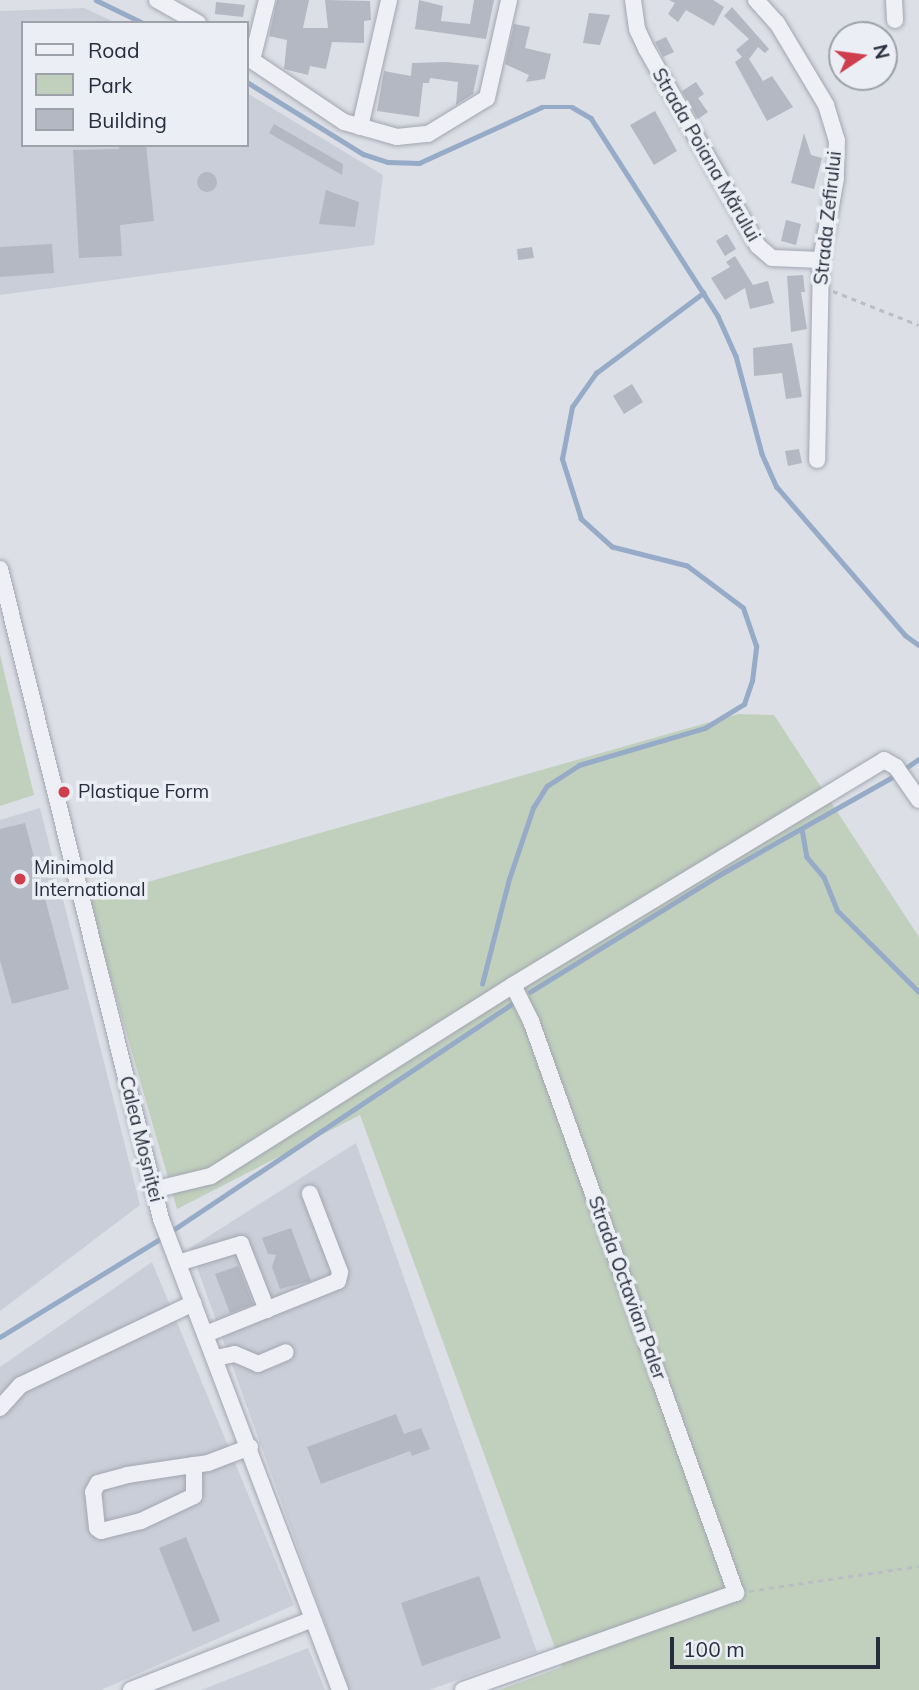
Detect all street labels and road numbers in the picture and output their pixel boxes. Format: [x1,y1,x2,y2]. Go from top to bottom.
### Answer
street label: Strada Poiana Mărului [647,64,765,246]
street label: Strada Zefirului [810,150,846,286]
street label: Calea Moșniței [114,1074,168,1204]
street label: Strada Octavian Paler [583,1193,671,1383]

